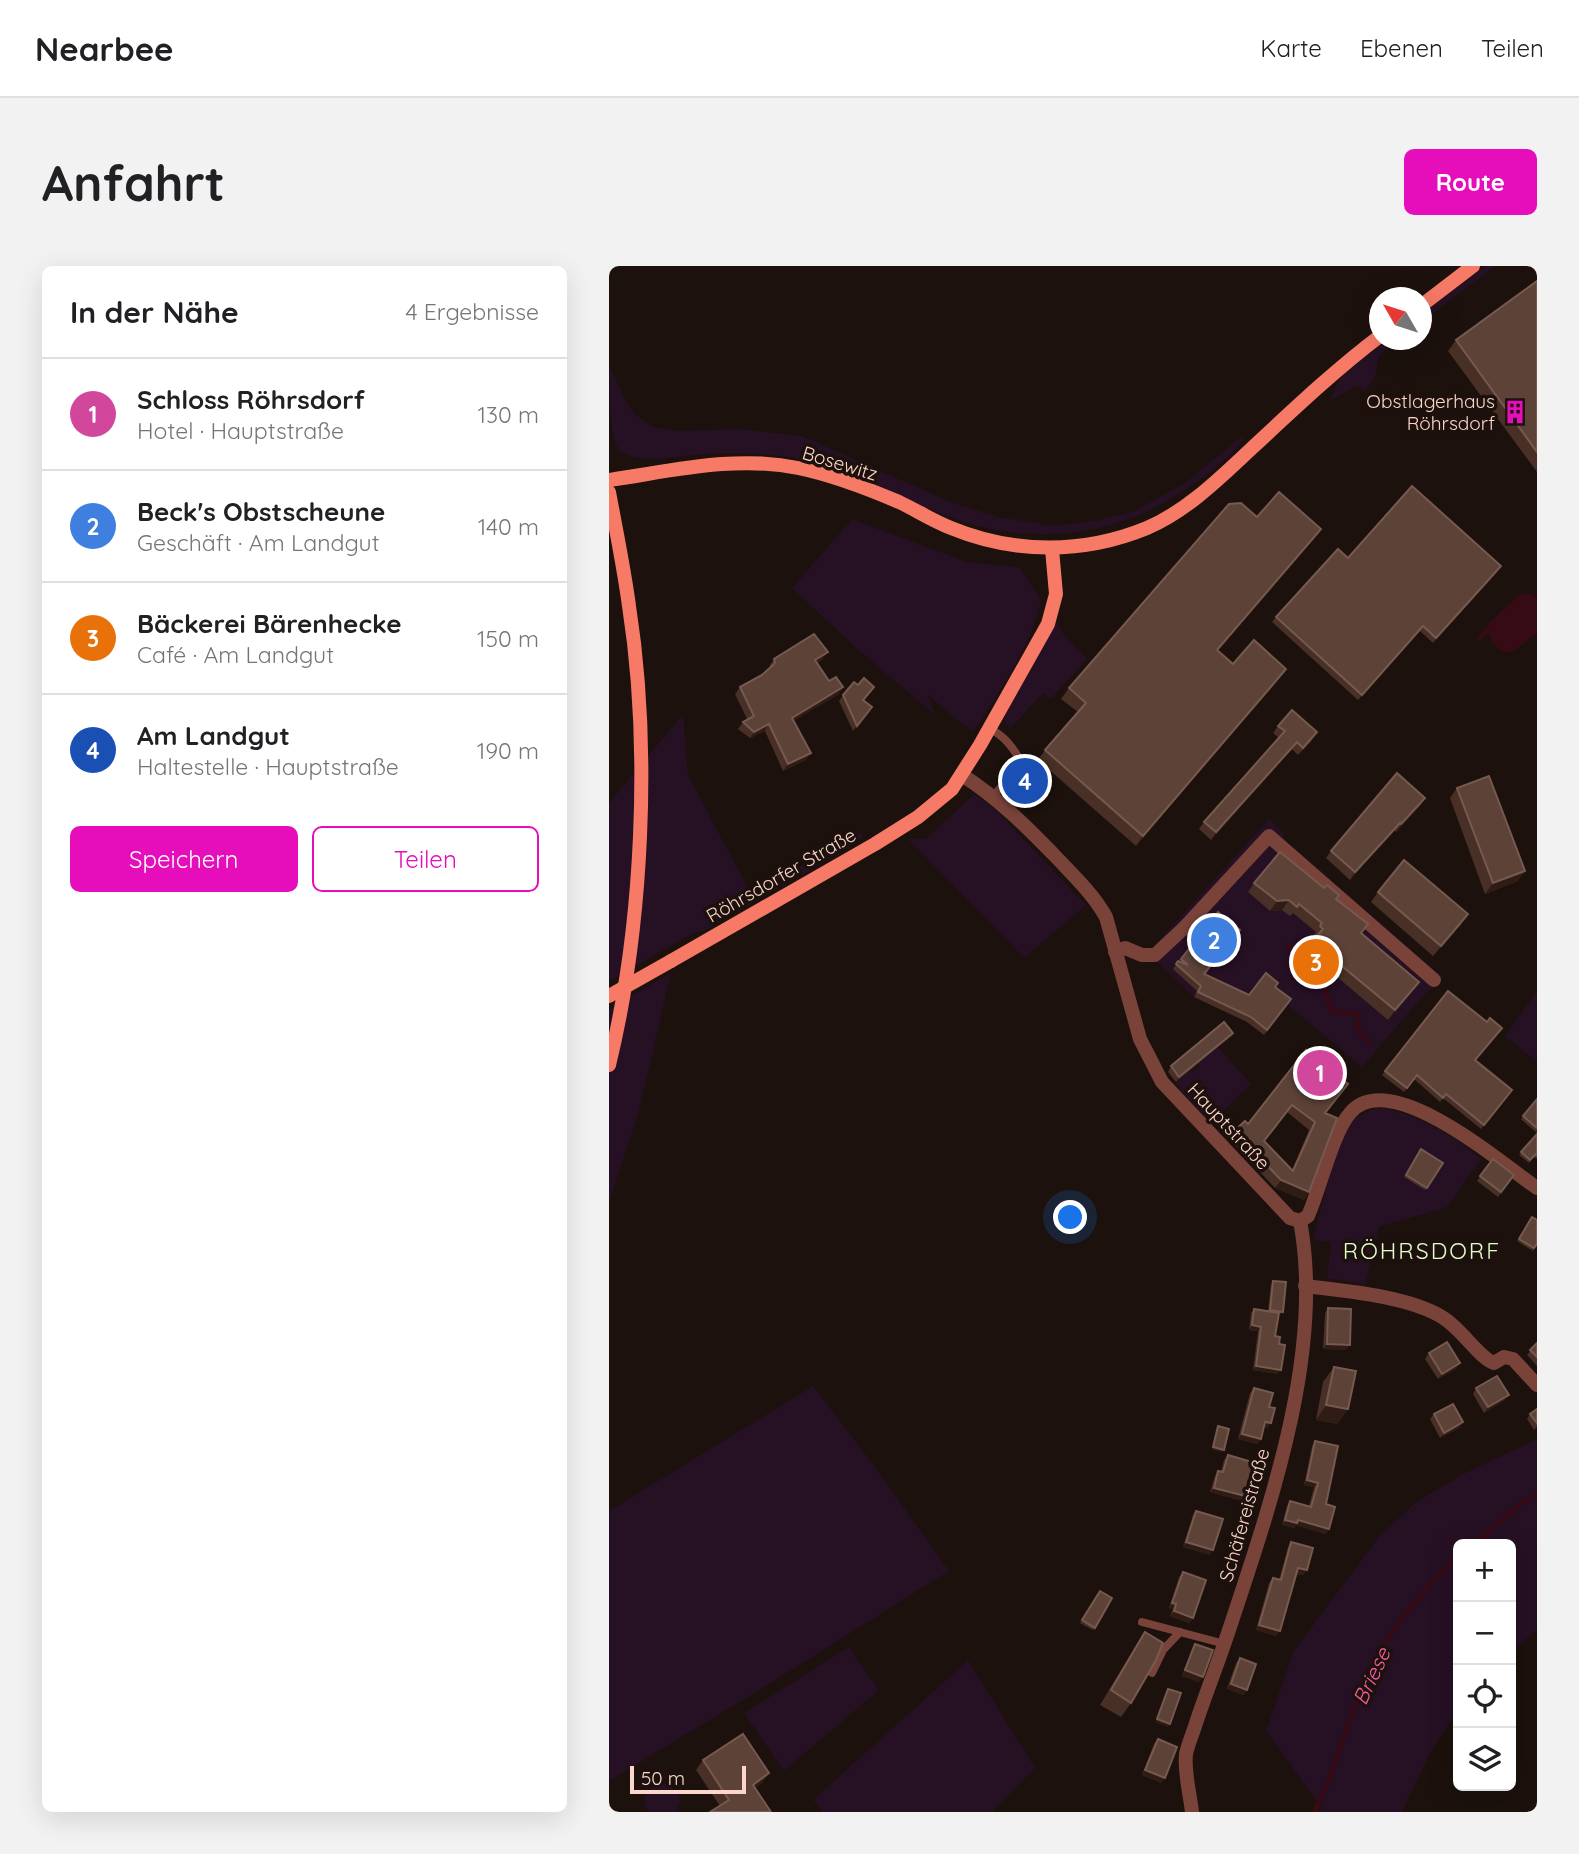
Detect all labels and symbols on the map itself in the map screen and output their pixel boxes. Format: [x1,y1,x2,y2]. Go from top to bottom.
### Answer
north arrow [1369,287,1432,350]
place label: Obstlagerhaus Röhrsdorf [1366,389,1495,435]
building icon: Obstlagerhaus Röhrsdorf [1501,398,1529,426]
street label: Bosewitz [799,440,881,486]
pin: 4 [1002,755,1048,807]
street label: Röhrsdorfer Straße [702,822,860,928]
pin: 2 [1191,914,1237,966]
pin: 3 [1293,936,1339,988]
pin: 1 [1297,1047,1343,1099]
street label: Hauptstraße [1183,1077,1275,1175]
your location [1053,1200,1087,1234]
district label: RÖHRSDORF [1343,1236,1501,1265]
street label: Schäfereistraße [1214,1446,1274,1584]
water label: Briese [1347,1642,1396,1709]
scale bar [630,1763,745,1795]

